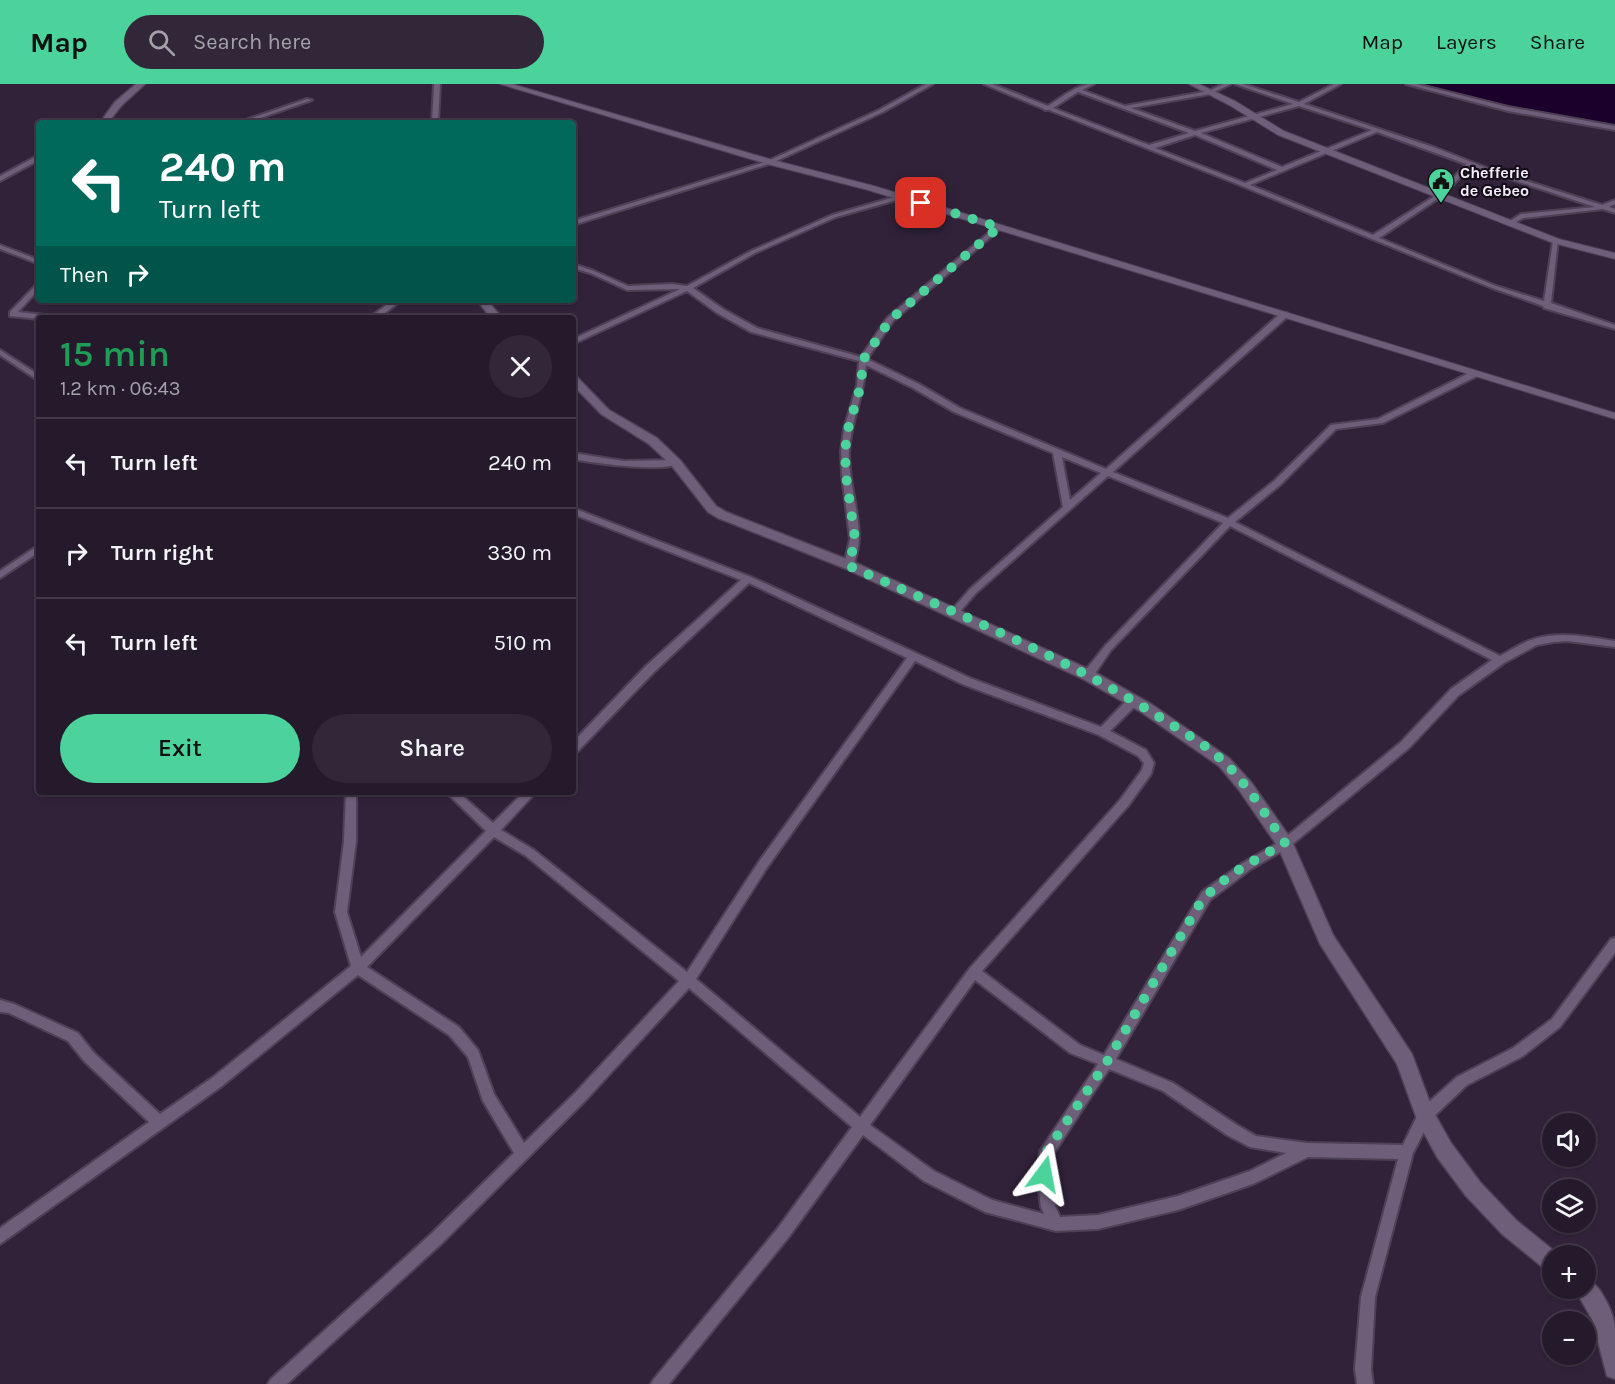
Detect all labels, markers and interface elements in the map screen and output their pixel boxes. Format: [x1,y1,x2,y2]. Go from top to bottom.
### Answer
search box [124,15,544,69]
text: Map [30,26,88,59]
icon: search [145,26,178,59]
text: Search here [193,29,311,55]
text: Map [1361,30,1403,54]
text: Layers [1436,30,1497,54]
text: Share [1530,30,1585,54]
text: 240 m [159,142,286,192]
icon: left [60,144,138,222]
place label: Chefferie de Gebeo [1460,163,1529,200]
public building icon: Chefferie de Gebeo [1426,166,1456,204]
pin [895,177,946,228]
icon: arrive [904,186,937,219]
text: Turn left [159,193,260,225]
icon: right [121,258,154,291]
text: Then [60,262,109,288]
text: 15 min [60,333,170,375]
button: close [489,335,552,398]
text: 1.2 km · 06:43 [60,377,180,400]
icon: left [60,447,93,480]
text: Turn left [111,450,198,476]
text: 240 m [488,450,552,476]
icon: right [60,537,93,570]
text: Turn right [111,540,214,566]
text: 330 m [487,540,552,566]
icon: left [60,627,93,660]
text: Turn left [111,630,198,656]
text: 510 m [493,630,552,656]
button: Exit [60,714,300,783]
button: Share [312,714,552,783]
map controls [1542,1113,1596,1365]
button: sound [1542,1113,1596,1167]
position arrow [1012,1142,1076,1206]
button: layers [1542,1179,1596,1233]
button: + [1542,1245,1596,1299]
button: − [1542,1311,1596,1365]

